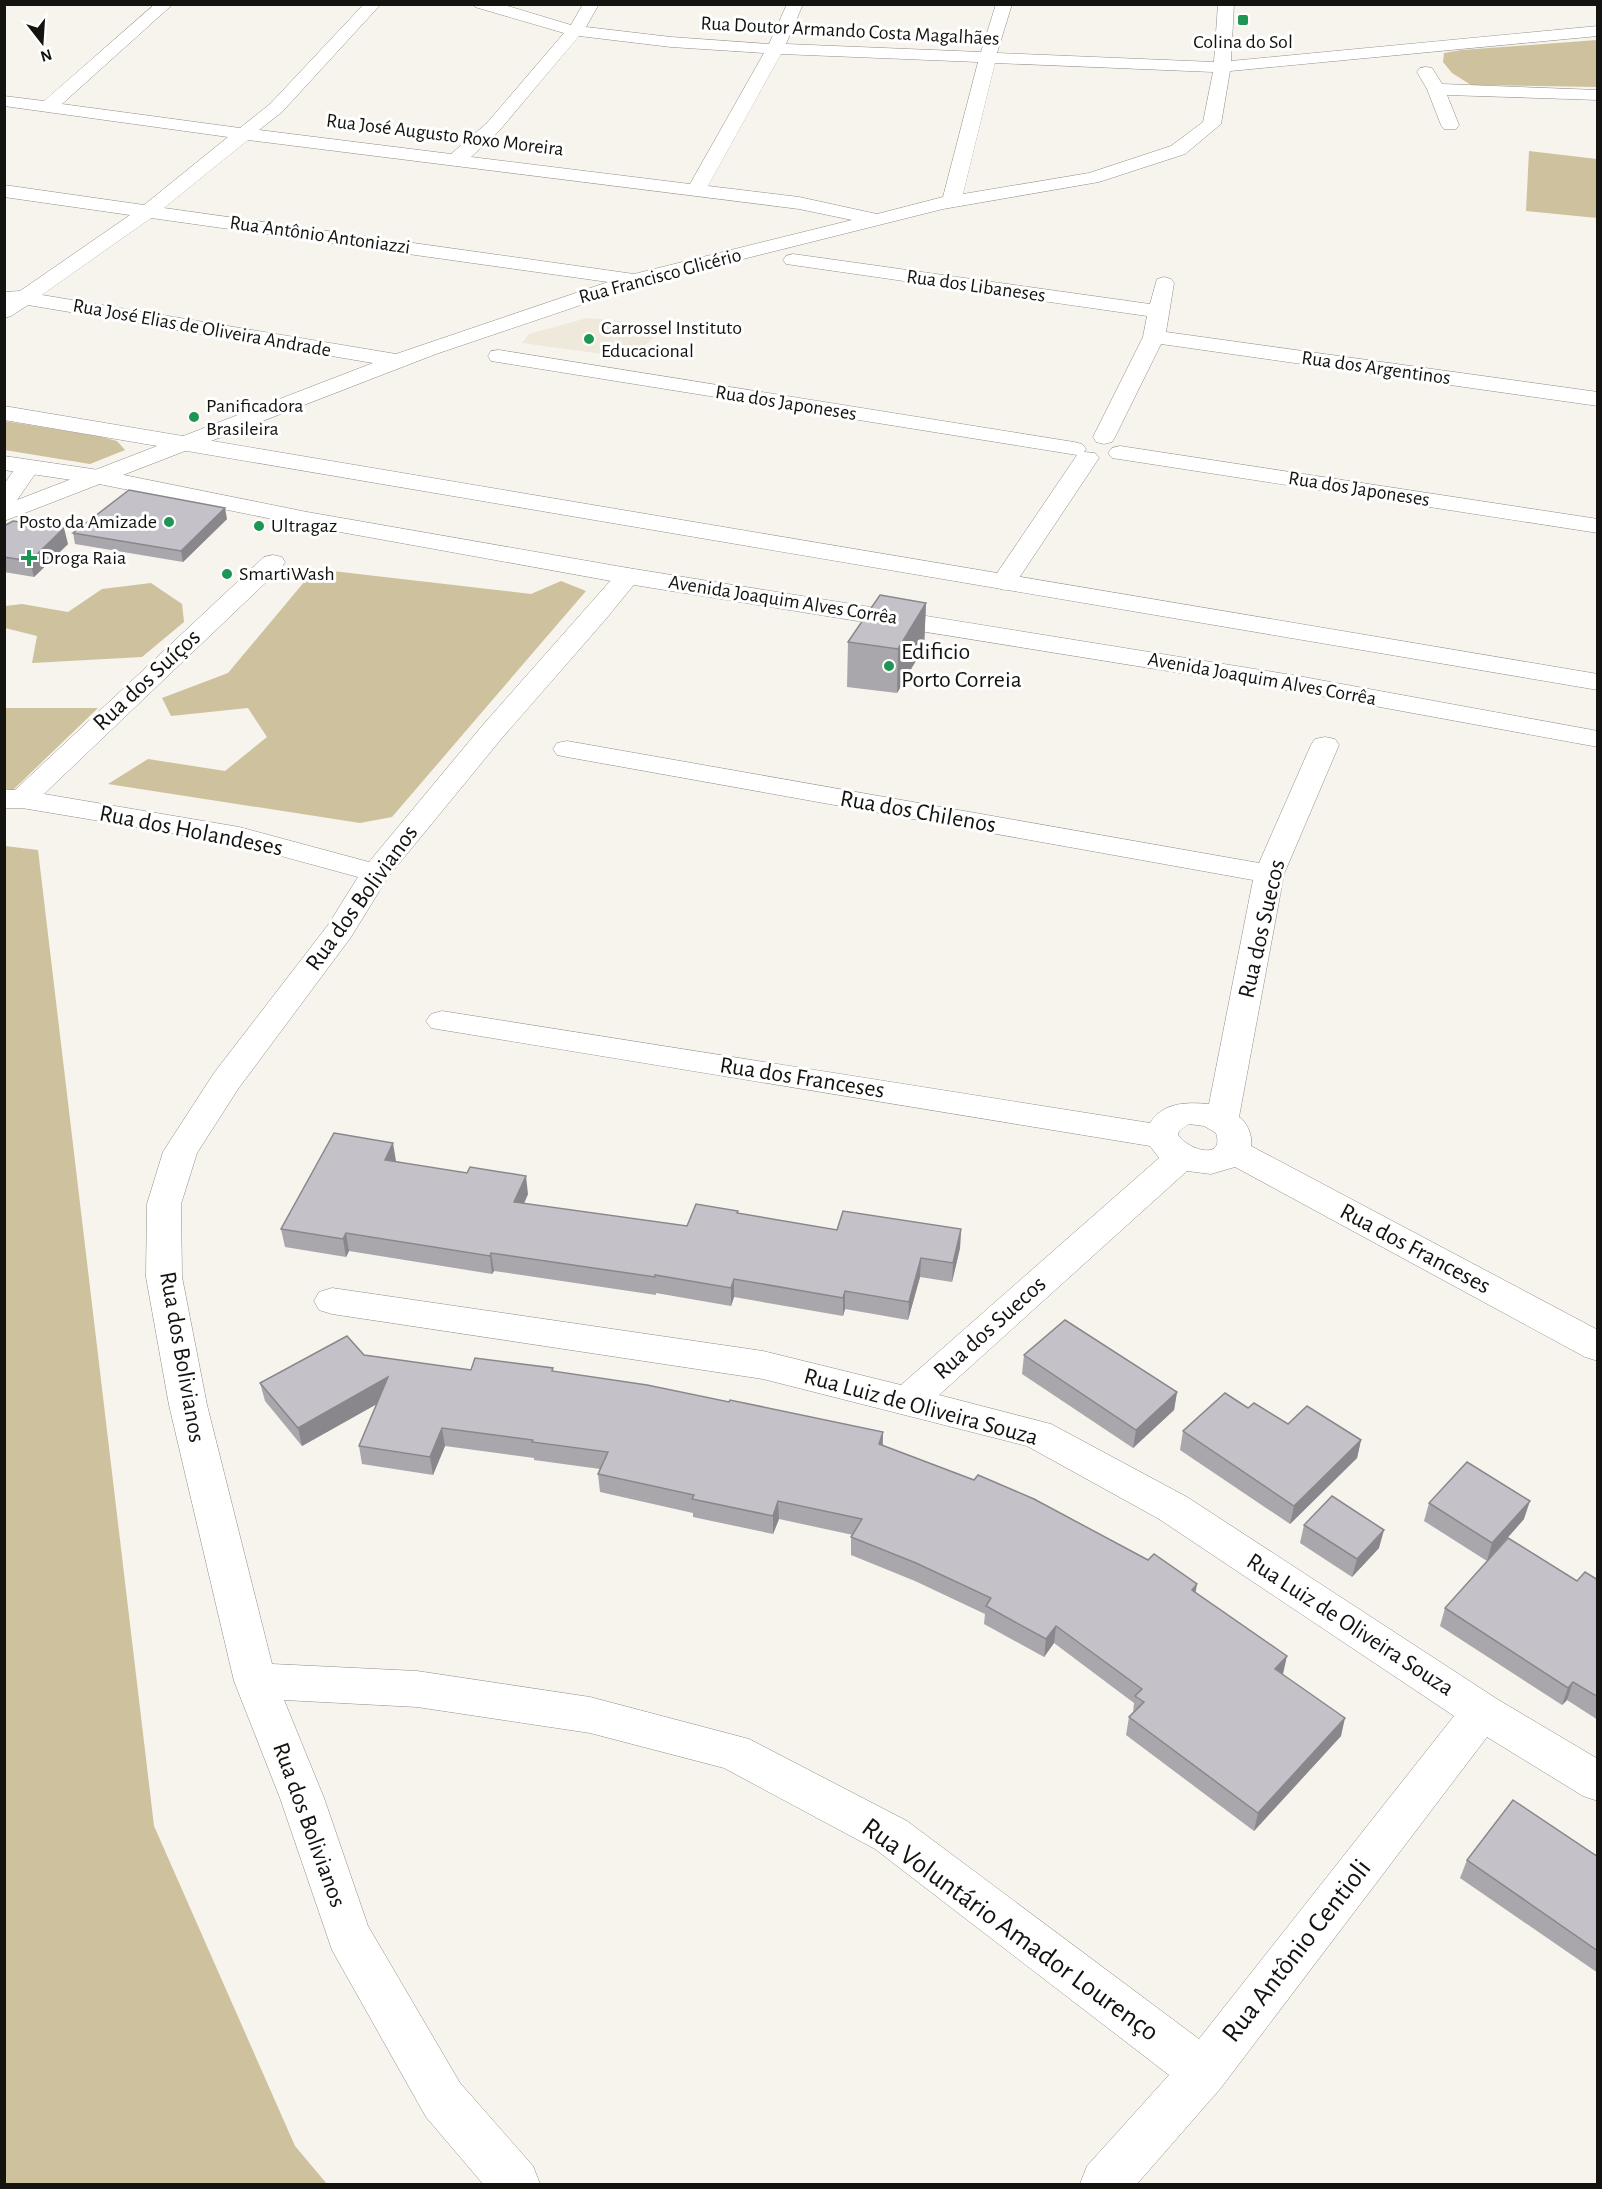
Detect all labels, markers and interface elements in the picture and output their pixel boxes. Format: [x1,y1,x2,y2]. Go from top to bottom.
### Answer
north arrow [12,12,72,72]
street label: Rua Doutor Armando Costa Magalhães [700,13,1000,49]
marker: Colina do Sol [1236,13,1250,27]
place label: Colina do Sol [1193,32,1293,52]
text: N [38,46,54,65]
street label: Rua José Augusto Roxo Moreira [325,110,565,160]
street label: Rua Antônio Antoniazzi [228,212,412,258]
street label: Rua Francisco Glicério [577,245,743,307]
street label: Rua dos Libaneses [905,266,1047,306]
street label: Rua José Elias de Oliveira Andrade [71,295,333,361]
place label: Carrossel Instituto Educacional [601,318,742,361]
marker: Carrossel Instituto Educacional [582,332,596,346]
street label: Rua dos Argentinos [1300,348,1452,388]
street label: Rua dos Japoneses [714,382,858,424]
place label: Panificadora Brasileira [206,396,303,439]
marker: Panificadora Brasileira [187,410,201,424]
street label: Rua dos Japoneses [1287,468,1431,510]
place label: Posto da Amizade [19,512,157,532]
marker: Posto da Amizade [162,515,176,529]
place label: Ultragaz [271,516,337,536]
marker: Ultragaz [252,519,266,533]
place label: Droga Raia [41,548,126,568]
marker: Droga Raia [22,551,36,565]
place label: SmartiWash [239,564,335,584]
marker: SmartiWash [220,567,234,581]
street label: Avenida Joaquim Alves Corrêa [667,572,899,628]
street label: Rua dos Suíços [89,625,205,735]
place label: Edificio Porto Correia [901,640,1022,692]
street label: Avenida Joaquim Alves Corrêa [1146,649,1378,709]
marker: Edificio Porto Correia [882,659,896,673]
street label: Rua dos Chilenos [838,786,998,838]
street label: Rua dos Holandeses [97,801,285,861]
street label: Rua dos Bolivianos [301,821,423,975]
street label: Rua dos Suecos [1234,857,1290,1001]
street label: Rua dos Franceses [718,1053,886,1103]
street label: Rua dos Franceses [1336,1199,1494,1299]
street label: Rua dos Bolivianos [155,1270,209,1444]
street label: Rua dos Suecos [929,1272,1051,1384]
street label: Rua Luiz de Oliveira Souza [801,1364,1041,1450]
street label: Rua Luiz de Oliveira Souza [1242,1549,1458,1701]
street label: Rua dos Bolivianos [268,1740,350,1910]
street label: Rua Voluntário Amador Lourenço [857,1813,1163,2047]
street label: Rua Antônio Centioli [1217,1854,1377,2048]

